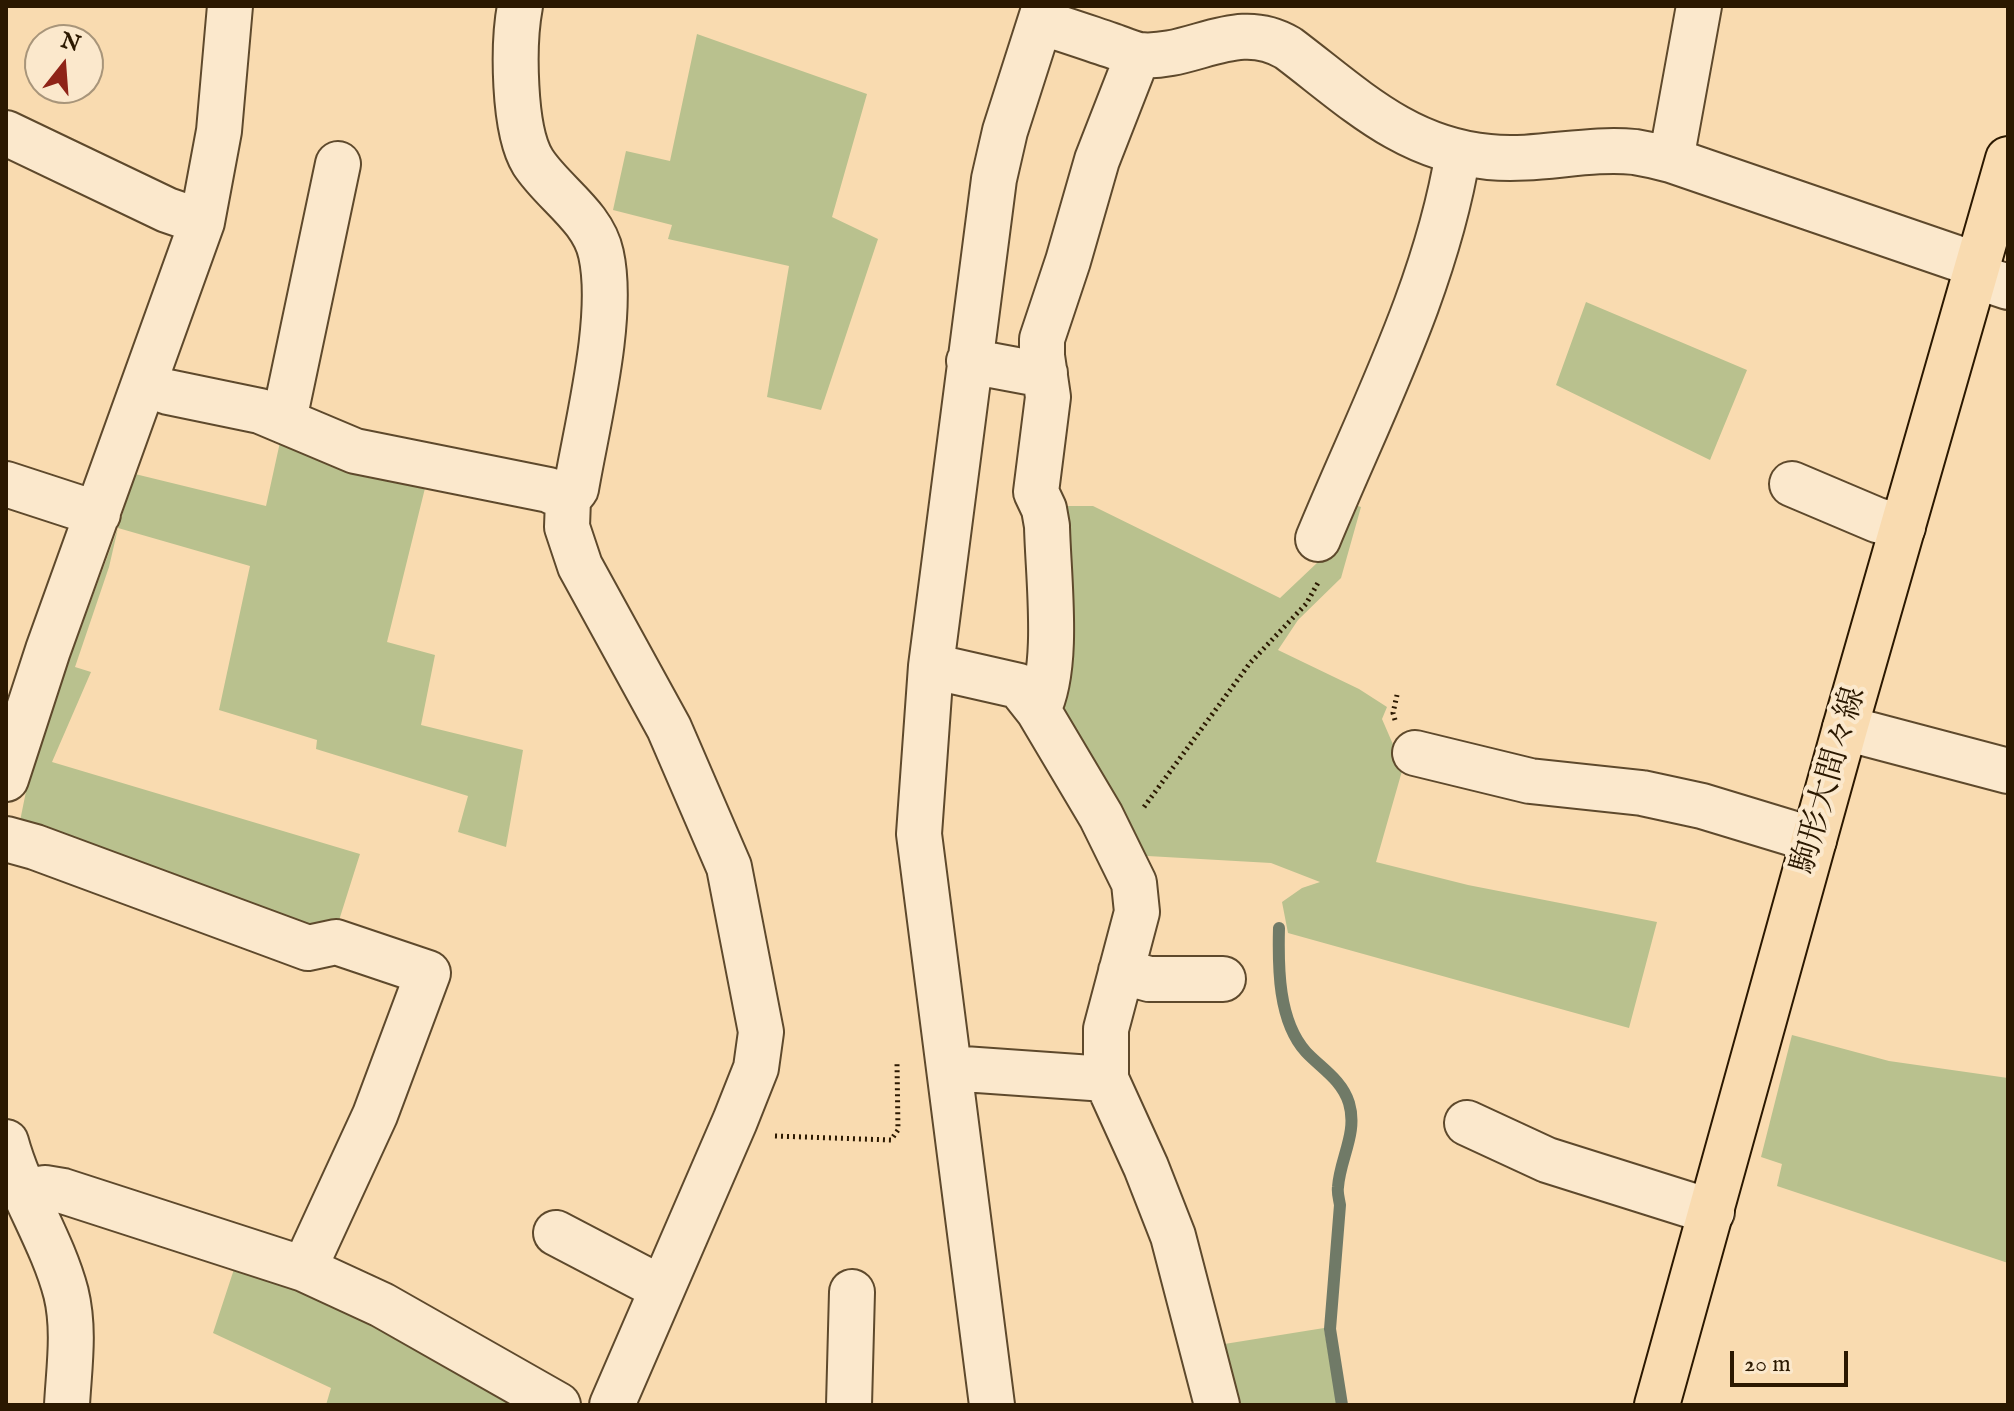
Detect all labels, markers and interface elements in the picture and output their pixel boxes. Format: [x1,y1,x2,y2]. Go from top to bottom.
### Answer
north arrow [24,24,104,104]
text: N [57,27,84,59]
street label: 駒形大間々線 [1786,683,1876,879]
scale bar [1734,1335,1852,1385]
text: 20 m [1744,1349,1791,1380]

